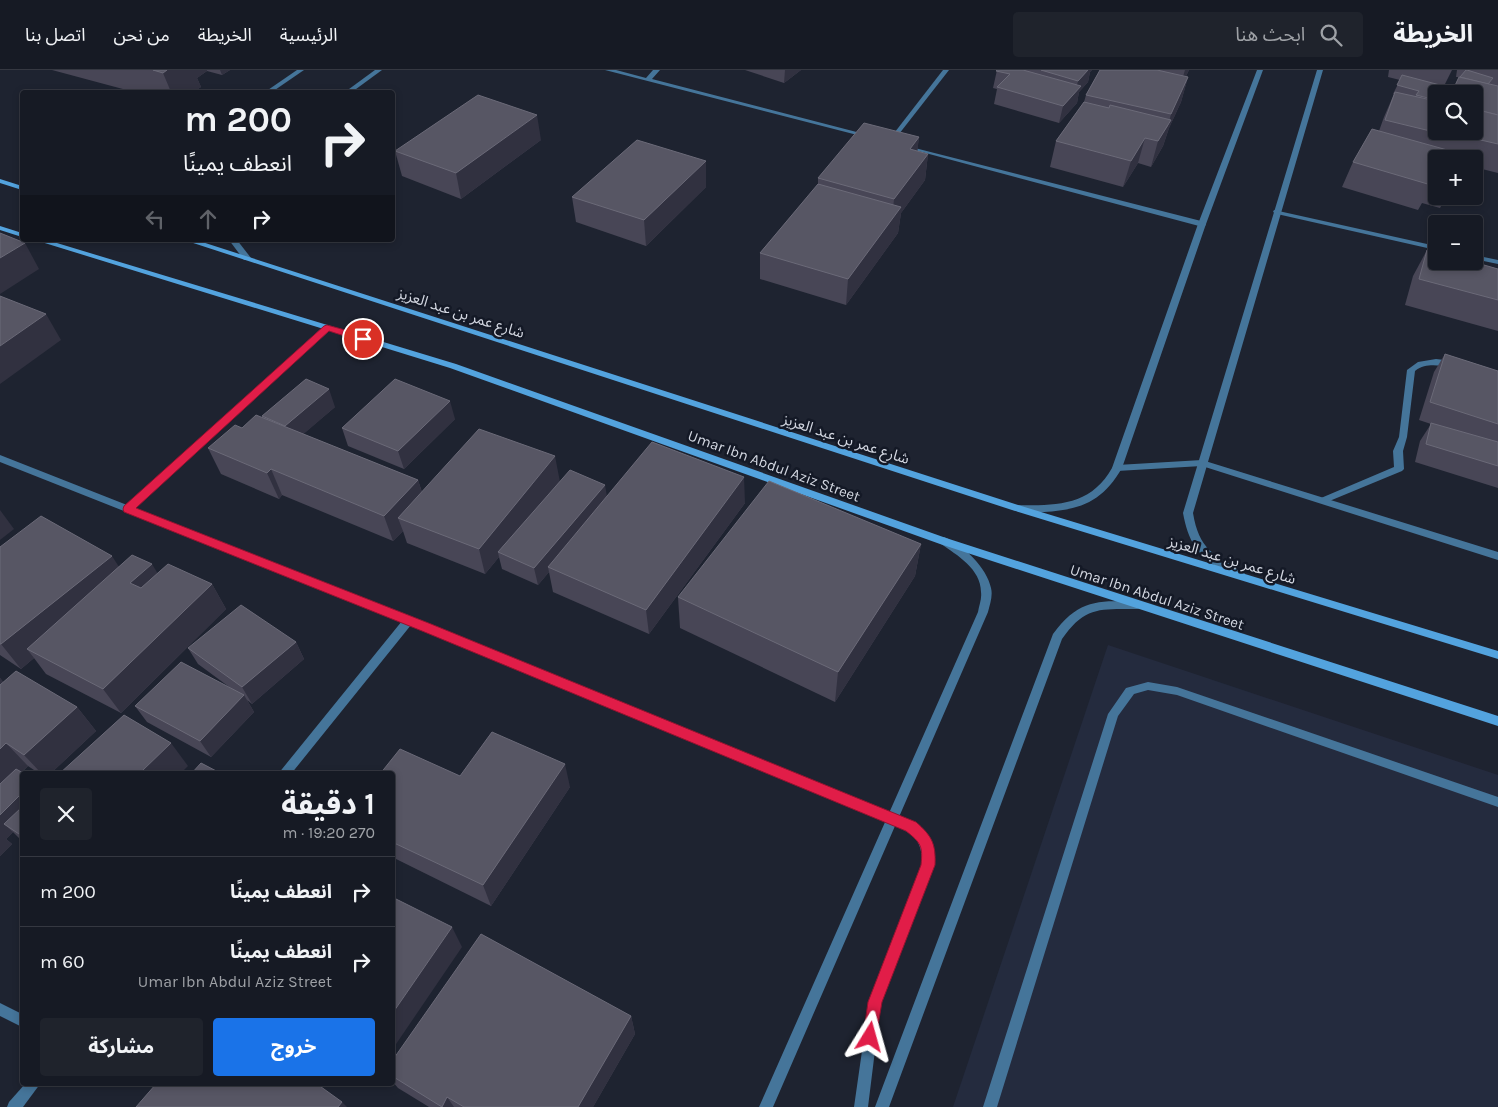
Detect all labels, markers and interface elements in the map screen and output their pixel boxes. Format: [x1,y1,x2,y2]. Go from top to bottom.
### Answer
search box [1013,12,1363,57]
text: الخريطة [1393,20,1473,48]
icon: search [1317,21,1345,49]
text: اتصل بنا [25,24,85,46]
text: من نحن [113,24,170,46]
text: الخريطة [198,24,252,46]
text: الرئيسية [280,24,338,46]
text: ابحث هنا [1235,24,1305,46]
map controls [1428,85,1483,270]
button: search [1428,85,1483,140]
text: 200 m [184,99,292,140]
icon: right [310,110,375,175]
button: + [1428,150,1483,205]
text: انعطف يمينًا [183,151,292,177]
icon: left [141,205,169,233]
icon: ahead [194,205,222,233]
icon: right [247,205,275,233]
button: − [1428,215,1483,270]
street label: شارع عمر بن عبد العزيز [393,284,527,345]
pin [342,318,384,360]
icon: arrive [349,325,377,353]
street label: شارع عمر بن عبد العزيز [778,410,912,471]
street label: Umar Ibn Abdul Aziz Street [685,426,863,506]
street label: شارع عمر بن عبد العزيز [1164,532,1298,591]
street label: Umar Ibn Abdul Aziz Street [1068,560,1247,634]
text: 1 دقيقة [281,786,375,822]
button: close [40,788,92,840]
text: 270 m · 19:20 [282,823,375,842]
icon: right [347,878,375,906]
text: 200 m [40,881,96,903]
text: انعطف يمينًا [230,881,332,903]
text: انعطف يمينًا [230,941,332,963]
icon: right [347,948,375,976]
text: 60 m [40,951,84,973]
text: Umar Ibn Abdul Aziz Street [138,972,332,991]
position arrow [843,1010,895,1062]
button: مشاركة [40,1018,203,1076]
button: خروج [213,1018,375,1076]

